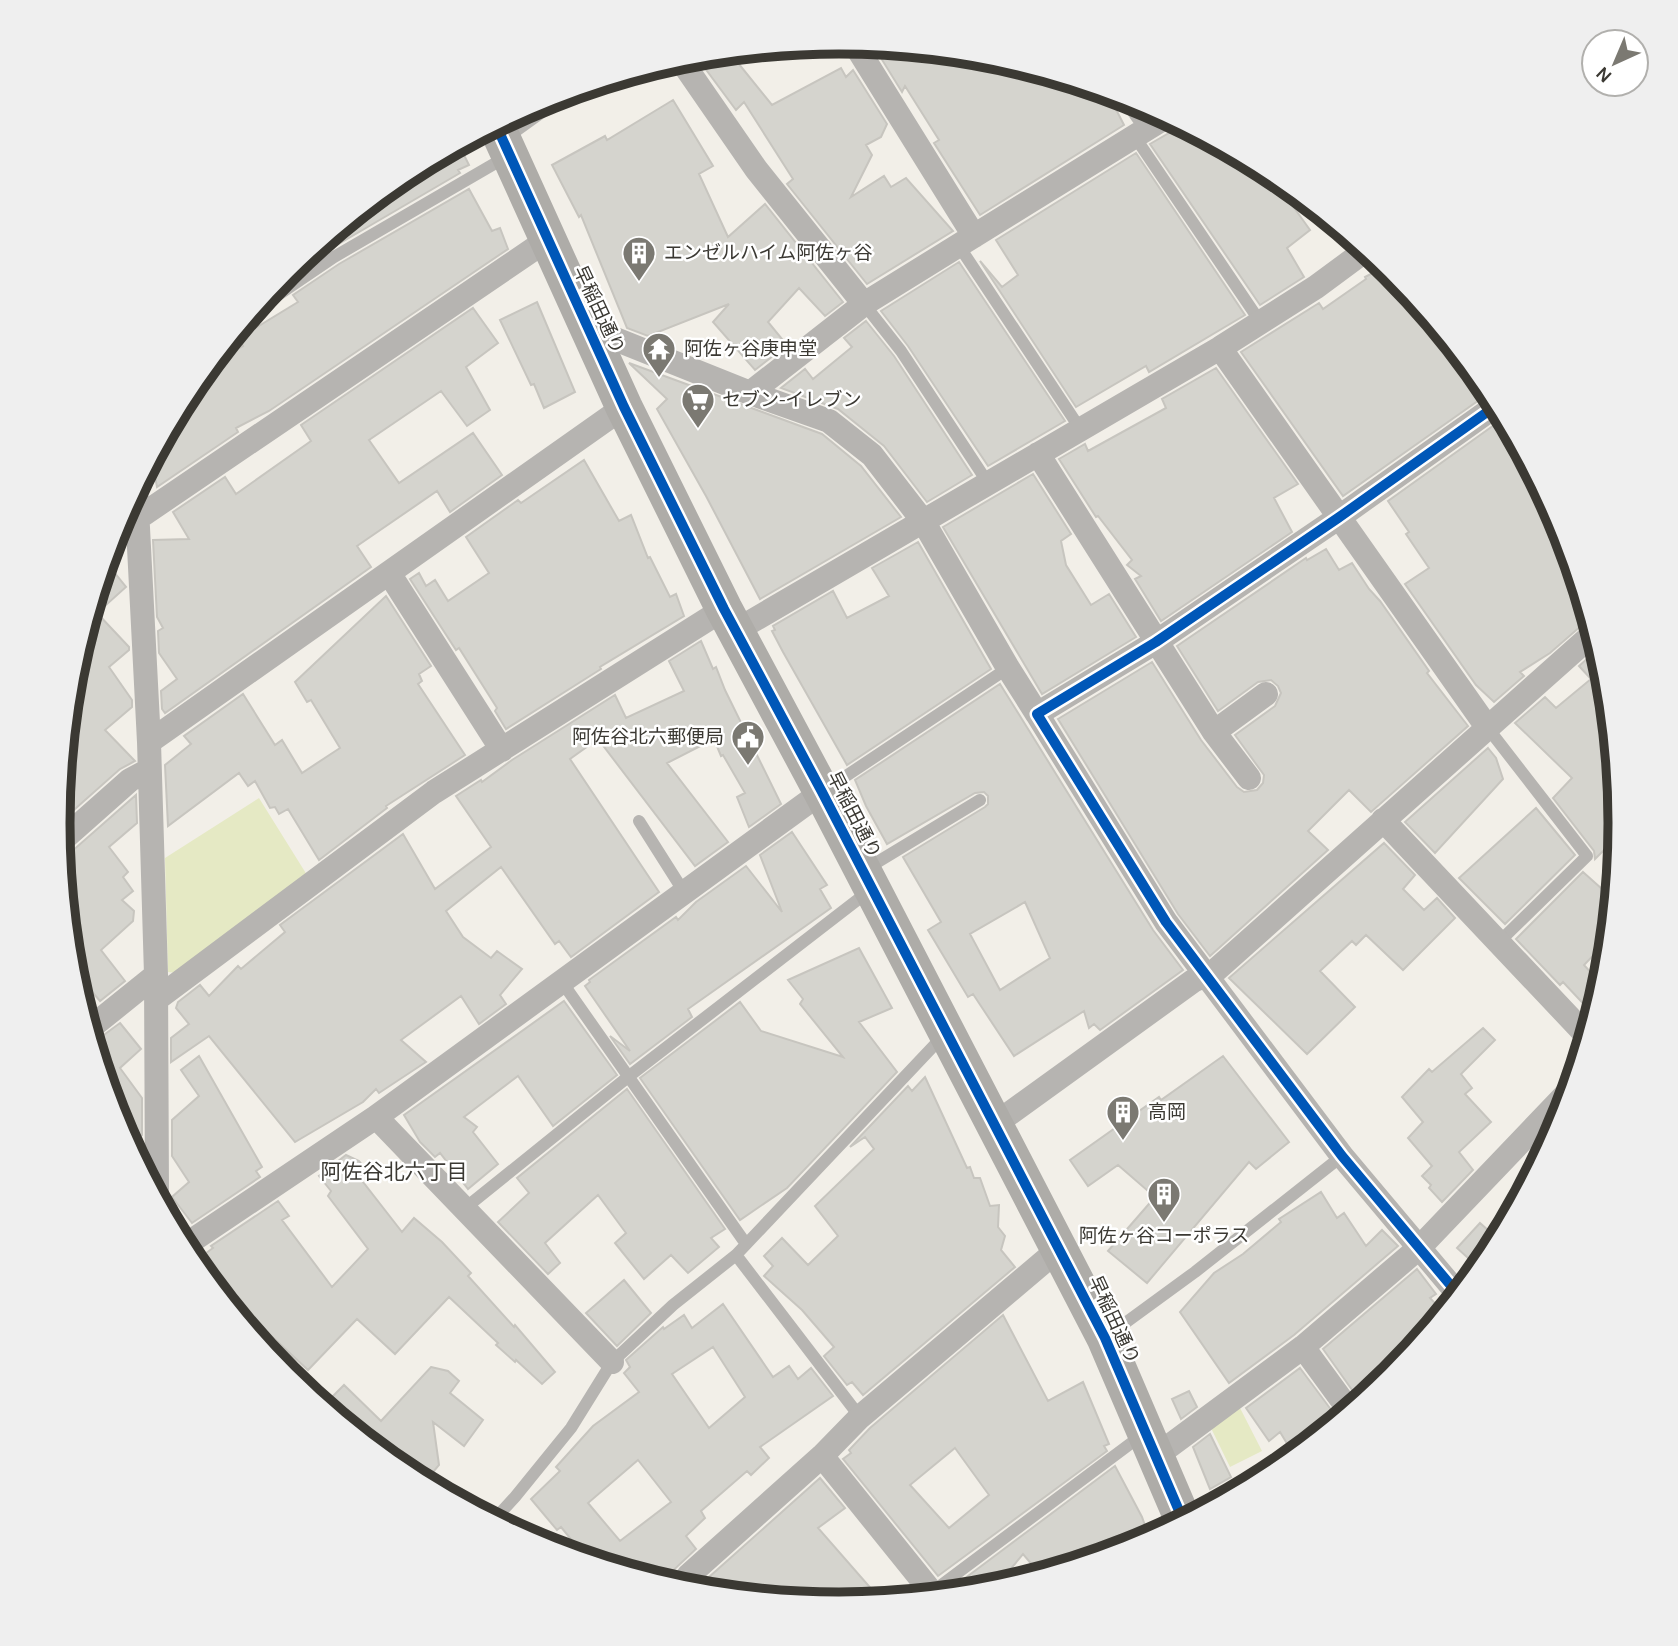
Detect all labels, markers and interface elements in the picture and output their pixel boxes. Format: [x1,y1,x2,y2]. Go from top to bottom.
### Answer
north arrow [1580,28,1650,98]
text: N [1591,62,1616,87]
building icon: エンゼルハイム阿佐ヶ谷 [620,234,658,283]
place label: エンゼルハイム阿佐ヶ谷 [664,242,872,264]
street label: 早稲田通り [569,262,629,358]
temple icon: 阿佐ヶ谷庚申堂 [640,330,678,379]
place label: 阿佐ヶ谷庚申堂 [684,338,817,360]
supermarket icon: セブン-イレブン [679,381,717,430]
place label: セブン-イレブン [722,389,862,411]
public building icon: 阿佐谷北六郵便局 [729,718,767,767]
place label: 阿佐谷北六郵便局 [572,726,724,748]
street label: 早稲田通り [823,768,885,862]
building icon: 高岡 [1104,1093,1142,1142]
place label: 高岡 [1148,1101,1186,1123]
district label: 阿佐谷北六丁目 [321,1160,468,1184]
building icon: 阿佐ヶ谷コーポラス [1145,1175,1183,1224]
place label: 阿佐ヶ谷コーポラス [1079,1225,1249,1247]
street label: 早稲田通り [1084,1272,1144,1368]

